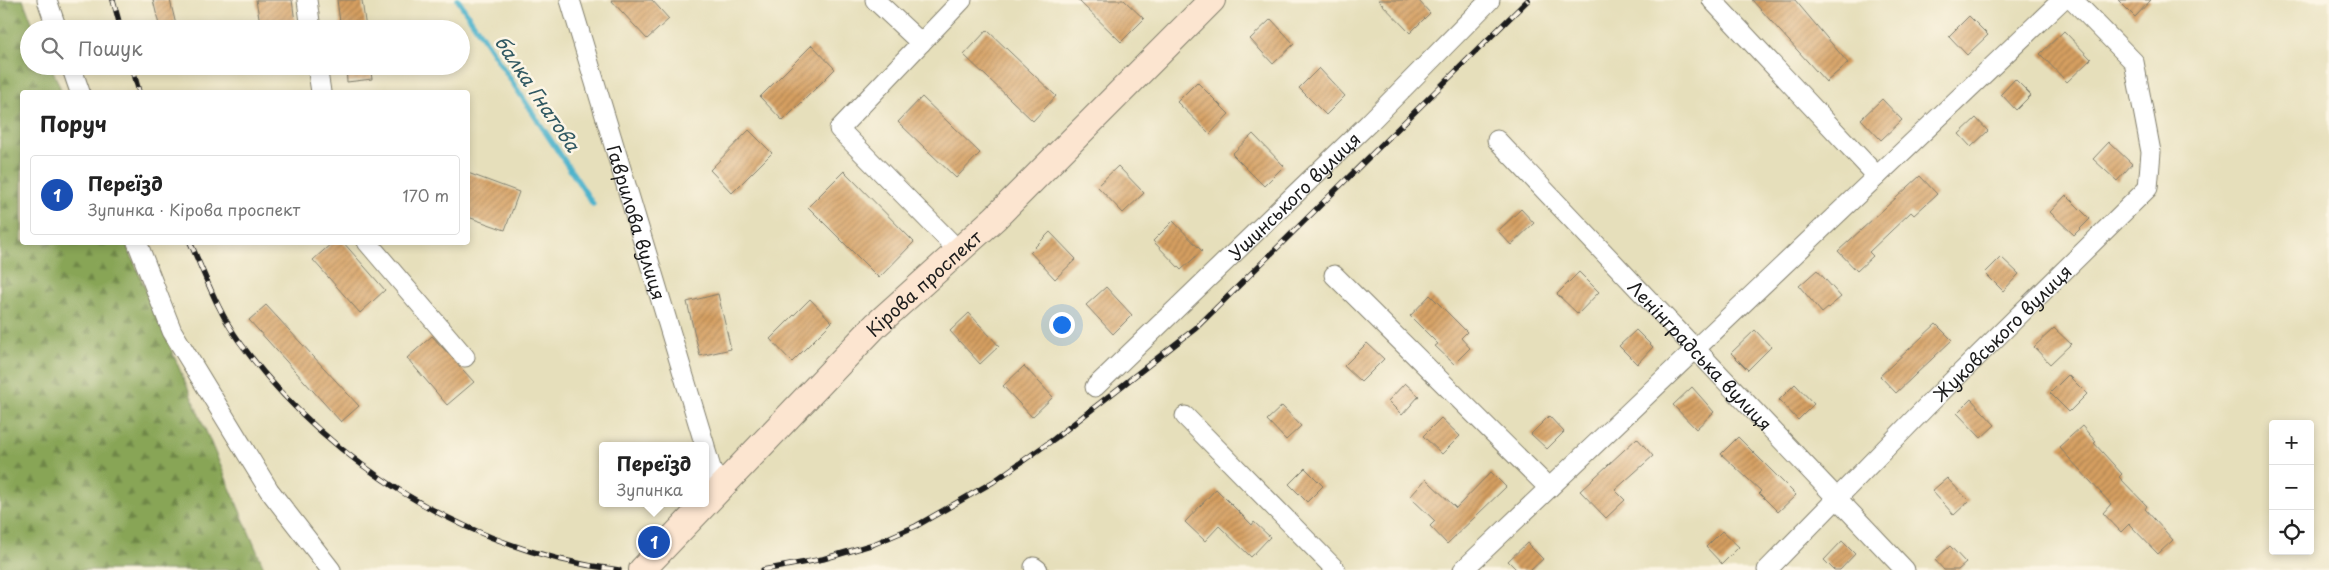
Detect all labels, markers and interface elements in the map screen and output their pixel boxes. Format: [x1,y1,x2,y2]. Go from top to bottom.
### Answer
search box [20,20,470,75]
water label: балка Гнатова [489,29,588,158]
icon: search [38,34,66,62]
text: Пошук [78,34,143,62]
text: Поруч [40,107,107,139]
street label: Ушинського вулиця [1222,125,1366,266]
street label: Гаврилова вулиця [601,141,673,303]
text: Переїзд [88,169,163,197]
text: 1 [53,183,61,207]
text: 170 m [403,183,449,207]
text: Зупинка · Кірова проспект [88,197,300,221]
street label: Кірова проспект [859,223,987,342]
street label: Жуковського вулиця [1926,258,2077,407]
street label: Ленінградська вулиця [1623,273,1779,436]
your location [1049,312,1075,338]
map controls [2269,420,2314,555]
button: + [2269,420,2314,465]
popup [599,442,709,507]
text: Переїзд [617,449,691,477]
button: − [2269,465,2314,510]
text: Зупинка [617,477,683,501]
button: locate [2269,510,2314,555]
pin: 1 [638,523,670,561]

